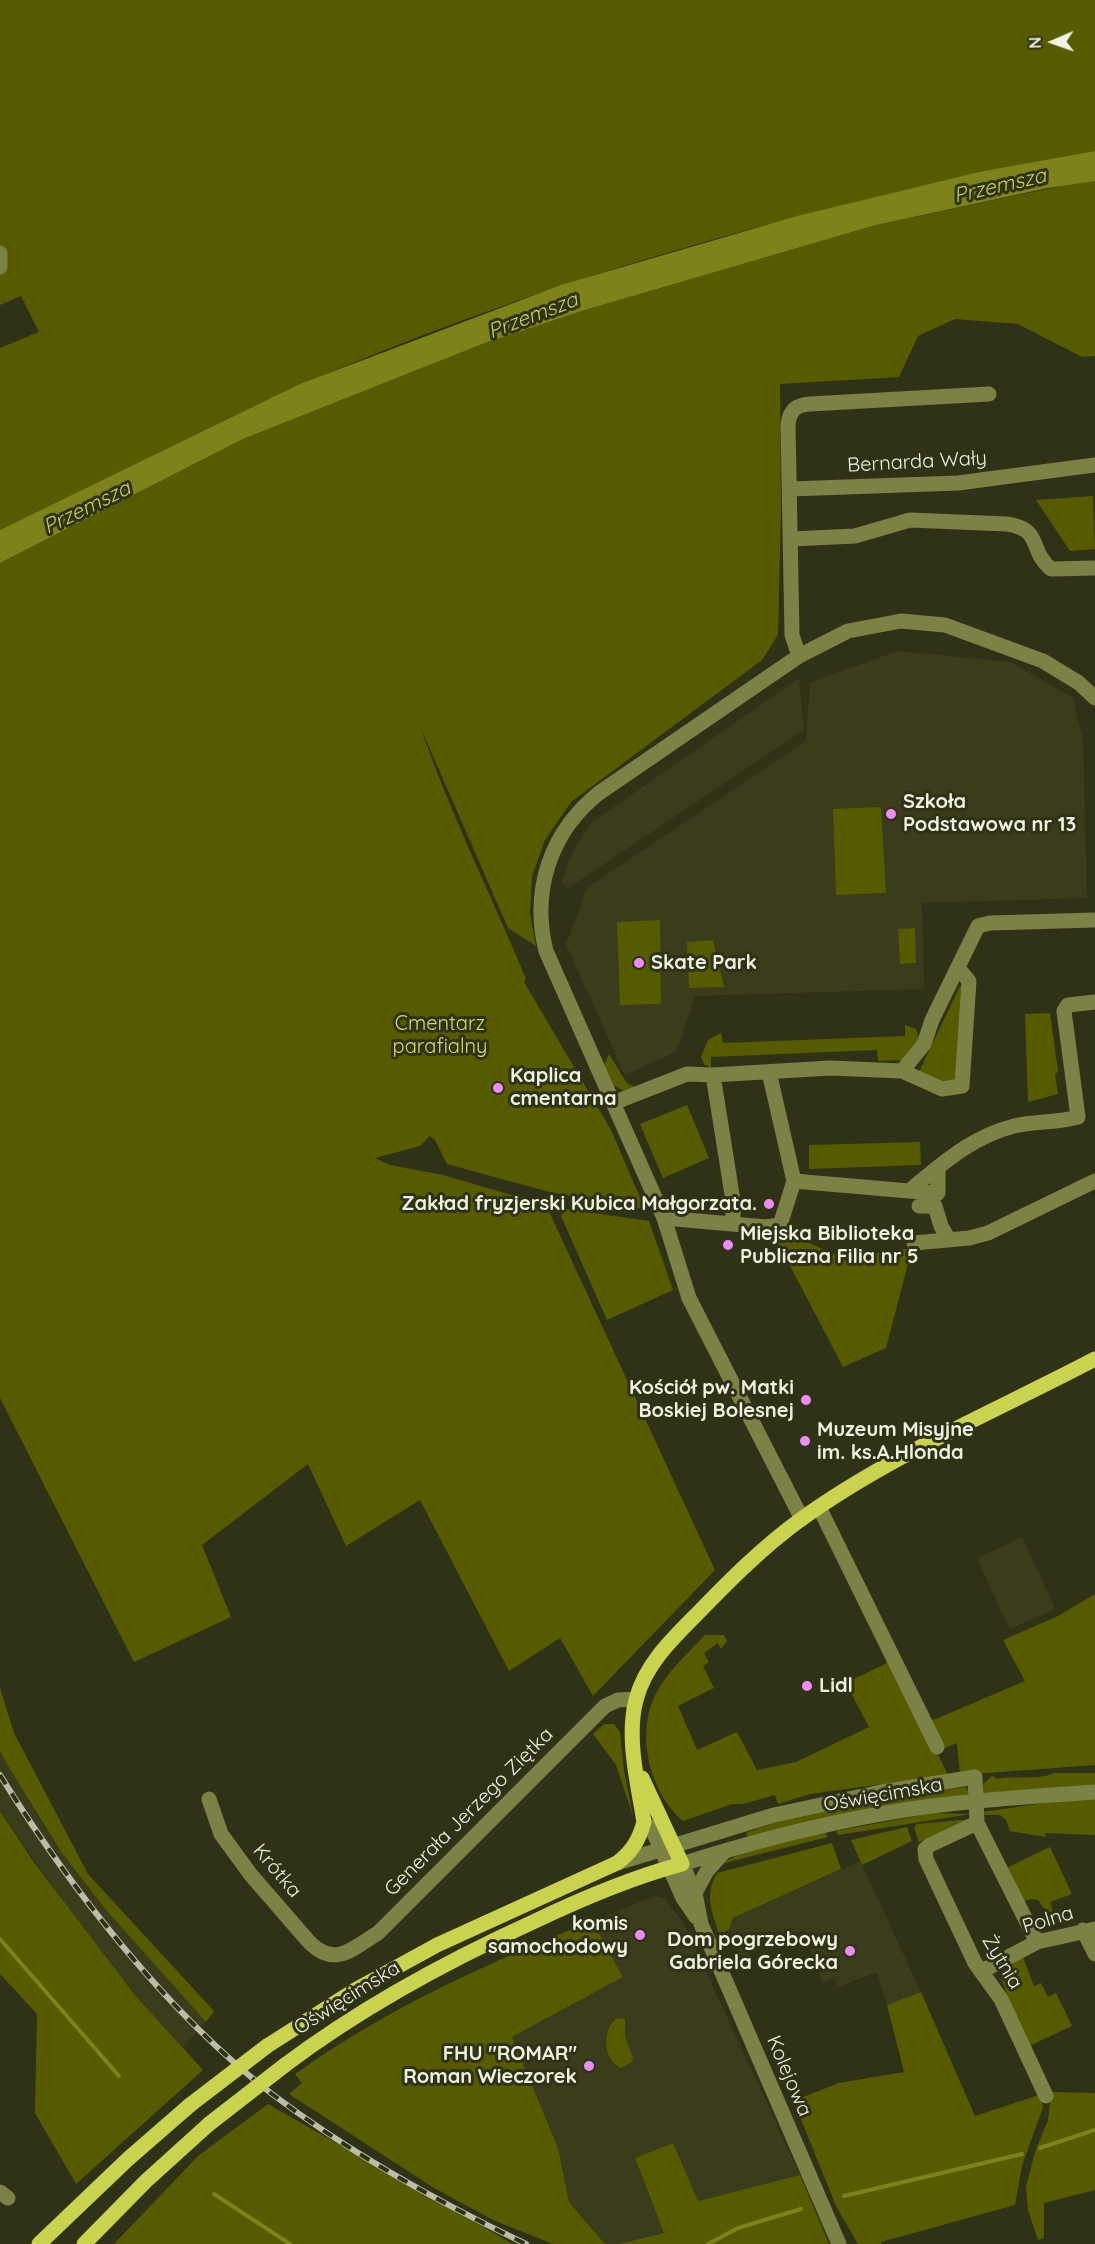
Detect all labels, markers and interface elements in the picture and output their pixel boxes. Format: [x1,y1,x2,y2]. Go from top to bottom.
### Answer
north arrow [1023,12,1083,72]
text: N [1025,36,1045,49]
water label: Przemsza [951,163,1049,209]
water label: Przemsza [485,287,581,345]
street label: Bernarda Wały [847,446,987,478]
water label: Przemsza [39,476,135,540]
place label: Szkoła Podstawowa nr 13 [903,790,1076,837]
marker: Szkoła Podstawowa nr 13 [884,807,898,821]
place label: Skate Park [651,951,757,975]
marker: Skate Park [632,956,646,970]
park label: Cmentarz parafialny [393,1012,487,1059]
place label: Kaplica cmentarna [510,1064,616,1111]
marker: Kaplica cmentarna [491,1081,505,1095]
place label: Zakład fryzjerski Kubica Małgorzata. [402,1192,757,1216]
marker: Zakład fryzjerski Kubica Małgorzata. [762,1197,776,1211]
place label: Miejska Biblioteka Publiczna Filia nr 5 [740,1222,918,1269]
marker: Miejska Biblioteka Publiczna Filia nr 5 [721,1238,735,1252]
place label: Kościół pw. Matki Boskiej Bolesnej [629,1376,794,1423]
marker: Kościół pw. Matki Boskiej Bolesnej [799,1393,813,1407]
place label: Muzeum Misyjne im. ks.A.Hlonda [817,1418,974,1465]
marker: Muzeum Misyjne im. ks.A.Hlonda [798,1434,812,1448]
place label: Lidl [819,1674,853,1698]
marker: Lidl [800,1679,814,1693]
street label: Generała Jerzego Ziętka [380,1723,558,1901]
street label: Oświęcimska [822,1773,944,1817]
street label: Krótka [248,1839,306,1903]
street label: Polna [1020,1901,1076,1939]
place label: komis samochodowy [488,1912,628,1959]
marker: komis samochodowy [633,1928,647,1942]
place label: Dom pogrzebowy Gabriela Górecka [667,1928,838,1975]
street label: Żytnia [977,1931,1027,1993]
marker: Dom pogrzebowy Gabriela Górecka [843,1944,857,1958]
street label: Oświęcimska [290,1956,404,2040]
street label: Kolejowa [761,2032,817,2120]
place label: FHU "ROMAR" Roman Wieczorek [403,2042,577,2089]
marker: FHU "ROMAR" Roman Wieczorek [582,2059,596,2073]

